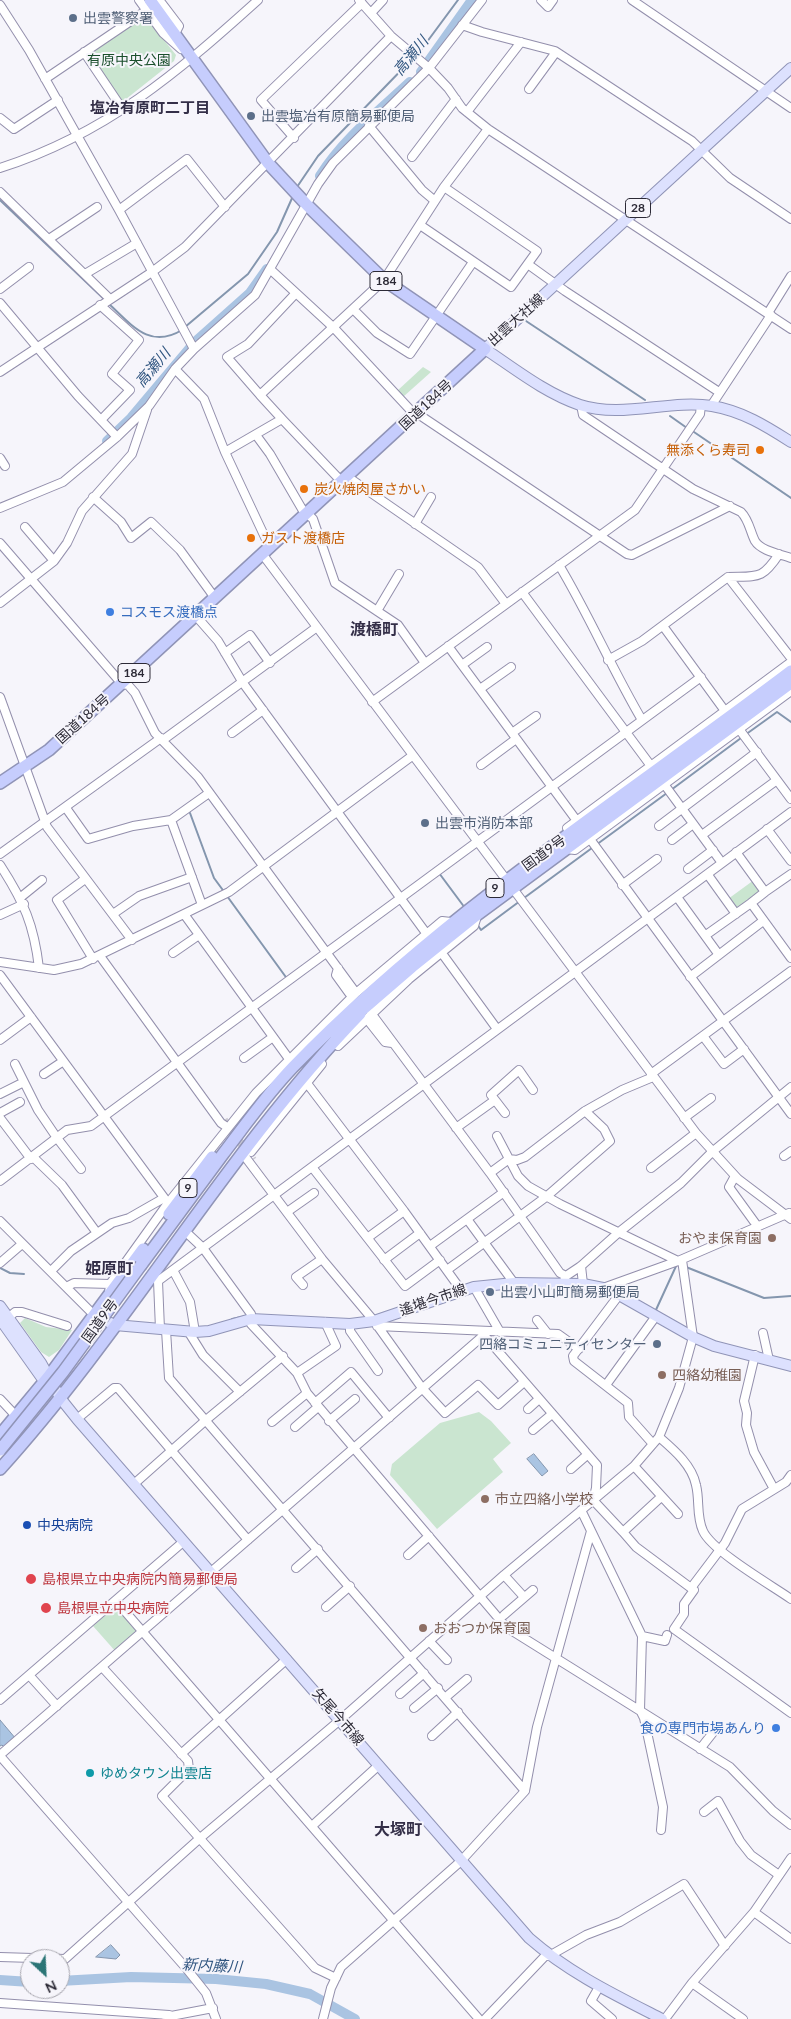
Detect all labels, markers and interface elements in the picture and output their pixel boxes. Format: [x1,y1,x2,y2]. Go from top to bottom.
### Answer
place label: 出雲警察署 [83,10,153,26]
marker: 出雲警察署 [67,12,79,24]
water label: 高瀬川 [390,33,432,79]
park label: 有原中央公園 [87,52,171,68]
district label: 塩冶有原町二丁目 [90,99,210,117]
place label: 出雲塩冶有原簡易郵便局 [261,108,415,124]
marker: 出雲塩冶有原簡易郵便局 [245,110,257,122]
road number: 28 [626,198,650,218]
road number: 184 [370,272,402,290]
street label: 出雲大社線 [484,290,548,350]
water label: 高瀬川 [132,345,174,391]
street label: 国道184号 [396,376,456,434]
place label: 無添くら寿司 [666,442,750,458]
marker: 無添くら寿司 [754,444,766,456]
place label: 炭火焼肉屋さかい [314,481,426,497]
marker: 炭火焼肉屋さかい [298,483,310,495]
place label: ガスト渡橋店 [261,530,345,546]
marker: ガスト渡橋店 [245,532,257,544]
place label: コスモス渡橋点 [120,604,218,620]
marker: コスモス渡橋点 [104,606,116,618]
district label: 渡橋町 [350,620,398,640]
road number: 184 [118,664,150,682]
street label: 国道184号 [53,691,113,747]
place label: 出雲市消防本部 [435,815,533,831]
marker: 出雲市消防本部 [419,817,431,829]
street label: 国道9号 [519,831,569,875]
road number: 9 [486,878,504,898]
road number: 9 [179,1178,197,1198]
place label: おやま保育園 [678,1230,762,1246]
marker: おやま保育園 [766,1232,778,1244]
district label: 姫原町 [85,1259,133,1279]
street label: 遙堪今市線 [397,1281,469,1319]
place label: 出雲小山町簡易郵便局 [500,1284,640,1300]
marker: 出雲小山町簡易郵便局 [484,1286,496,1298]
street label: 国道9号 [78,1296,122,1346]
place label: 四絡コミュニティセンター [479,1336,647,1352]
marker: 四絡コミュニティセンター [651,1338,663,1350]
place label: 四絡幼稚園 [672,1367,742,1383]
marker: 四絡幼稚園 [656,1369,668,1381]
place label: 市立四絡小学校 [495,1491,593,1507]
marker: 市立四絡小学校 [479,1493,491,1505]
place label: 中央病院 [37,1517,93,1533]
marker: 中央病院 [21,1519,33,1531]
place label: 島根県立中央病院内簡易郵便局 [42,1571,238,1587]
marker: 島根県立中央病院内簡易郵便局 [24,1572,38,1586]
place label: 島根県立中央病院 [57,1600,169,1616]
marker: 島根県立中央病院 [39,1601,53,1615]
place label: おおつか保育園 [433,1620,531,1636]
marker: おおつか保育園 [417,1622,429,1634]
street label: 矢尾今市線 [309,1685,367,1749]
place label: 食の専門市場あんり [640,1720,766,1736]
marker: 食の専門市場あんり [770,1722,782,1734]
place label: ゆめタウン出雲店 [100,1765,212,1781]
marker: ゆめタウン出雲店 [84,1767,96,1779]
district label: 大塚町 [374,1820,422,1840]
north arrow [20,1949,70,1999]
water label: 新内藤川 [182,1955,242,1977]
text: N [43,1977,60,1997]

